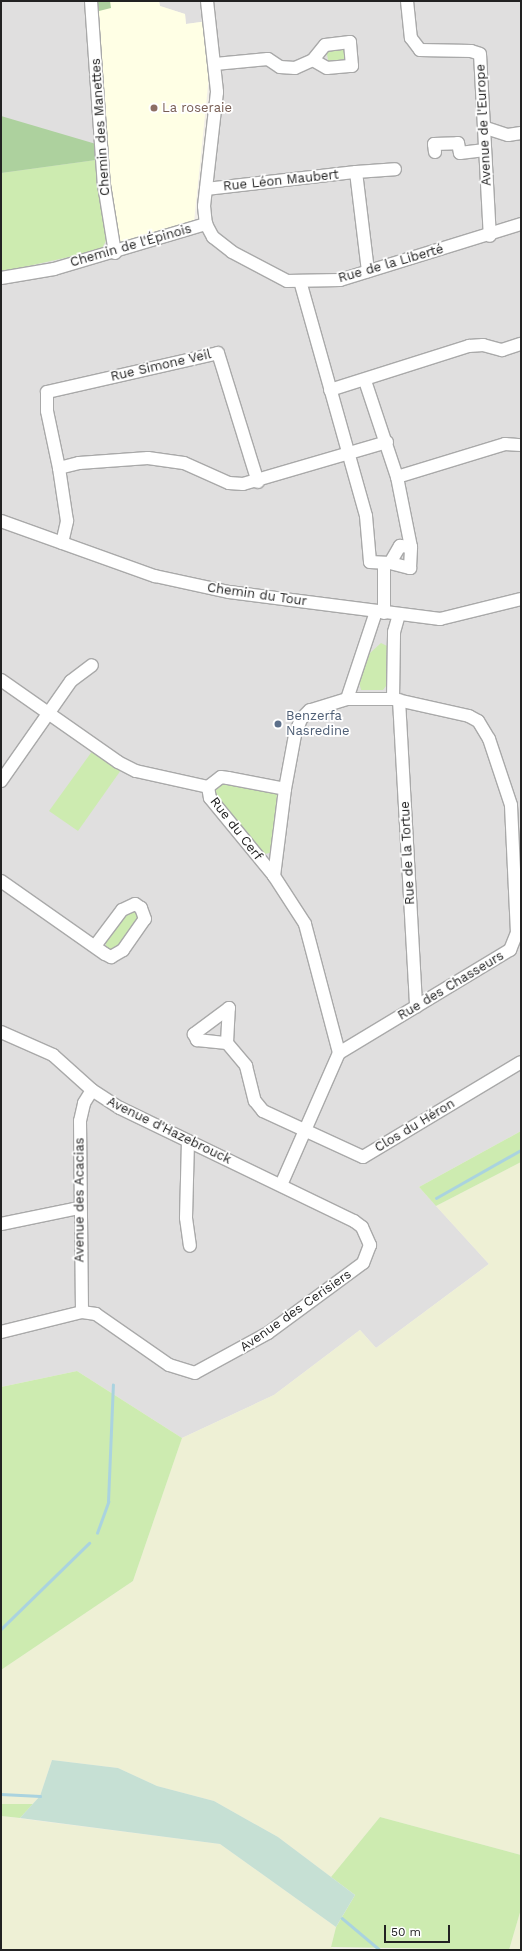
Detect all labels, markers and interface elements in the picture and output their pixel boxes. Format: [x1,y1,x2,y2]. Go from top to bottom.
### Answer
street label: Chemin des Manettes [88,58,114,196]
street label: Avenue de l'Europe [473,64,495,186]
place label: La roseraie [162,100,232,116]
marker: La roseraie [149,103,159,113]
street label: Rue Léon Maubert [222,167,340,195]
street label: Chemin de l'Épinois [68,221,194,271]
street label: Rue de la Liberté [336,241,446,287]
street label: Rue Simone Veil [109,347,213,385]
street label: Chemin du Tour [206,580,308,610]
place label: Benzerfa Nasredine [286,709,349,740]
marker: Benzerfa Nasredine [273,719,283,729]
street label: Rue du Cerf [206,794,266,864]
street label: Rue de la Tortue [397,800,419,906]
street label: Rue des Chasseurs [395,948,507,1024]
street label: Avenue d'Hazebrouck [104,1094,234,1168]
street label: Clos du Héron [372,1096,458,1156]
street label: Avenue des Acacias [72,1137,88,1263]
street label: Avenue des Cerisiers [237,1267,355,1355]
scale bar [386,1917,452,1943]
text: 50 m [391,1925,421,1939]

